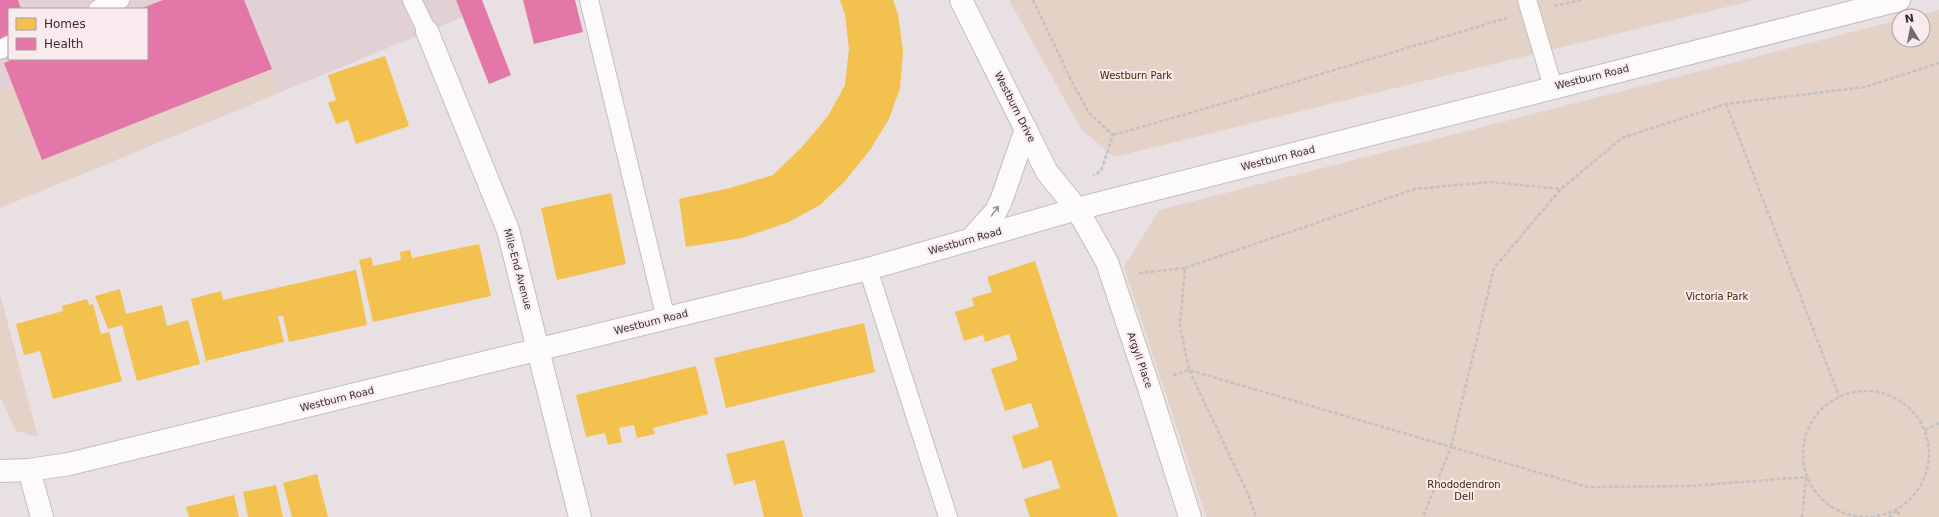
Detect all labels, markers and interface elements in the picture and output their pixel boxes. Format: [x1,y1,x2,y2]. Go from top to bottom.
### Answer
legend [8,8,148,60]
north arrow [1891,8,1931,48]
text: N [1904,11,1915,26]
text: Homes [44,17,86,31]
text: Health [44,37,83,51]
street label: Westburn Road [1554,62,1630,92]
street label: Westburn Drive [993,70,1037,144]
park label: Westburn Park [1100,70,1172,81]
street label: Westburn Road [1240,143,1316,173]
one-way arrow [991,206,999,217]
street label: Westburn Road [927,225,1003,257]
street label: Mile-End Avenue [502,227,534,311]
park label: Victoria Park [1686,291,1749,302]
street label: Westburn Road [613,307,689,337]
street label: Argyll Place [1125,331,1155,389]
street label: Westburn Road [299,384,375,414]
park label: Rhododendron Dell [1427,479,1501,502]

